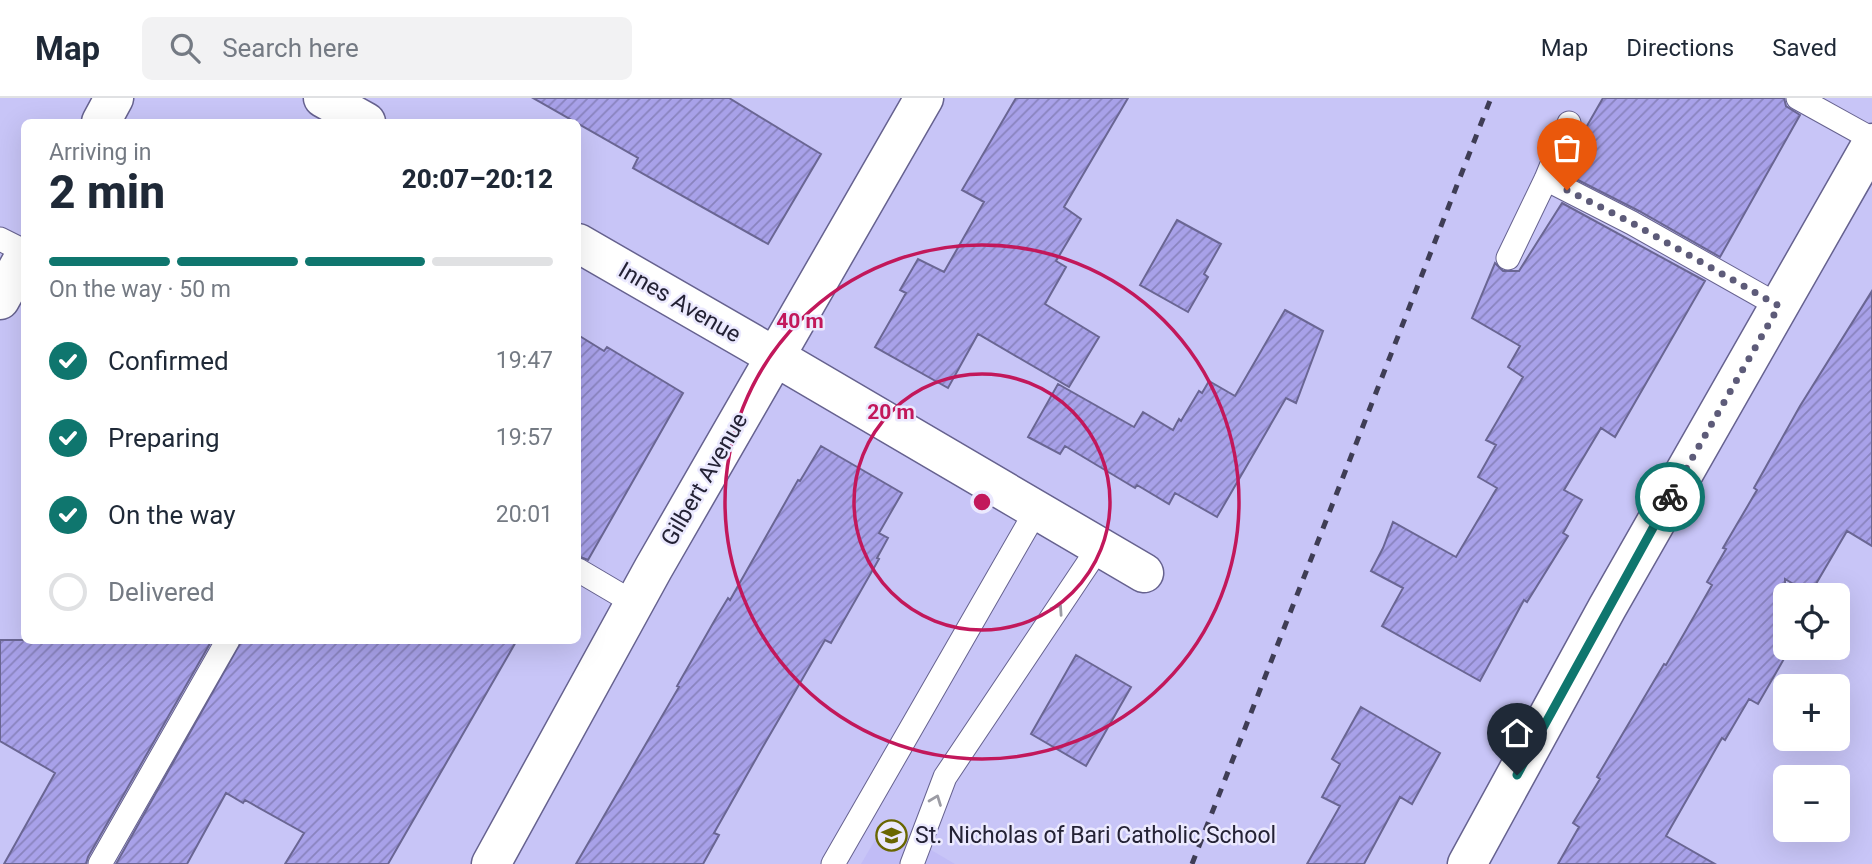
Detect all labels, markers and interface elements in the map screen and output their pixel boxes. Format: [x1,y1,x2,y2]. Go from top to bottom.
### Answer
search box [142,17,632,80]
text: Map [35,29,100,68]
icon: search [166,29,204,67]
text: Search here [222,33,359,63]
text: Map [1541,34,1588,62]
text: Directions [1626,34,1734,62]
text: Saved [1772,34,1837,62]
pin [1537,118,1597,190]
icon: bag [1548,129,1586,167]
text: Arriving in [49,139,152,166]
text: 20:07–20:12 [402,164,553,194]
text: 2 min [49,165,165,219]
street label: Innes Avenue [614,257,746,348]
text: On the way · 50 m [49,276,231,303]
text: 40 m [776,309,824,333]
icon: check [49,342,87,380]
text: Confirmed [108,346,229,376]
text: 19:47 [496,347,553,374]
text: 20 m [867,400,915,424]
street label: Gilbert Avenue [656,408,753,550]
icon: check [49,419,87,457]
text: Preparing [108,423,220,453]
text: 19:57 [496,424,553,451]
courier [1635,462,1705,532]
icon: bike [1651,478,1689,516]
centre of rings [970,490,994,514]
icon: check [49,496,87,534]
text: On the way [108,500,236,530]
text: 20:01 [496,501,553,528]
text: Delivered [108,577,215,607]
map controls [1773,583,1850,842]
button: locate [1773,583,1850,660]
one-way arrow [1050,604,1062,617]
button: + [1773,674,1850,751]
pin [1487,703,1547,775]
icon: home [1498,714,1536,752]
button: − [1773,765,1850,842]
one-way arrow [928,795,942,807]
school or university icon: St. Nicholas of Bari Catholic School [875,818,909,852]
place label: St. Nicholas of Bari Catholic School [915,822,1276,849]

